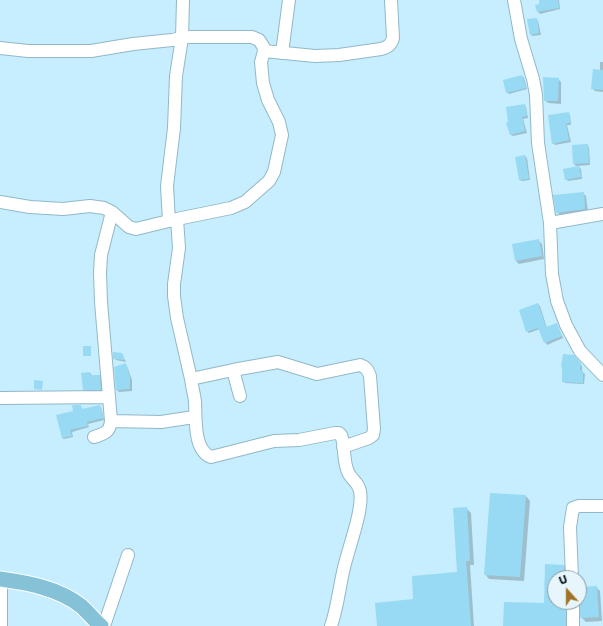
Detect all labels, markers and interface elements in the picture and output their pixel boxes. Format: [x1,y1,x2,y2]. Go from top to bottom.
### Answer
north arrow [547,570,587,610]
text: U [557,572,569,587]

